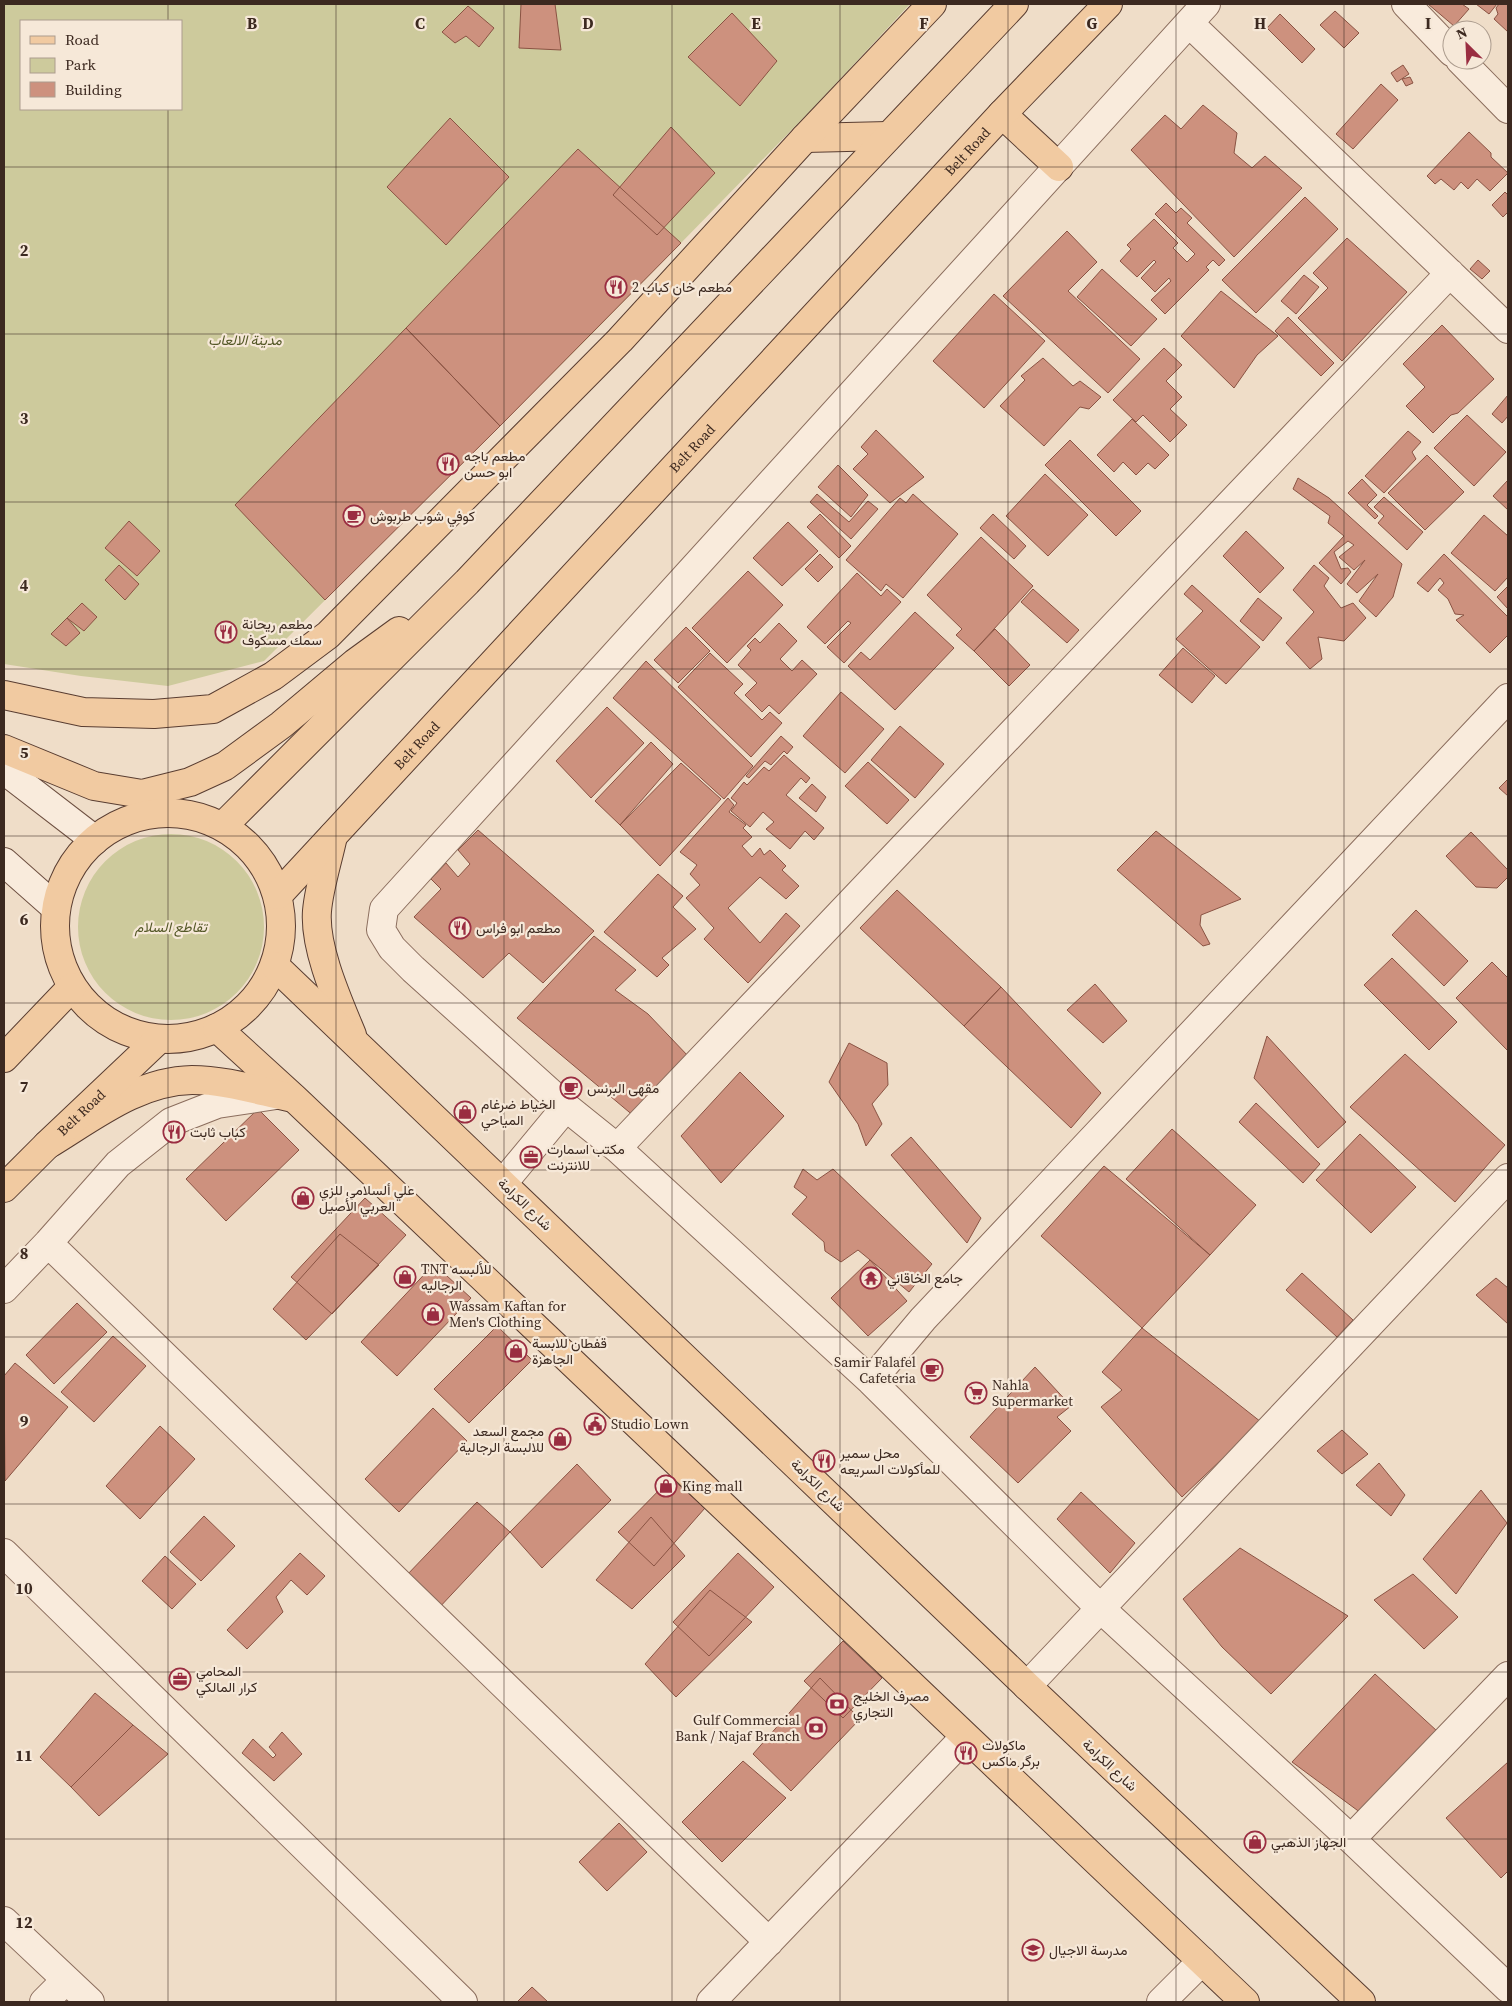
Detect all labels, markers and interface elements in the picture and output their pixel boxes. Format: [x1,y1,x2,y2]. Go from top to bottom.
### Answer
text: B [247,12,258,34]
text: C [415,12,425,34]
text: D [582,12,594,34]
text: E [751,12,761,34]
text: F [919,12,929,34]
text: G [1087,12,1098,34]
text: H [1254,12,1266,34]
text: I [1425,12,1431,34]
legend [20,20,182,110]
north arrow [1442,20,1492,70]
text: N [1453,22,1470,44]
text: Road [65,29,99,50]
text: Park [65,54,97,75]
text: Building [65,79,122,100]
street label: Belt Road [940,123,995,180]
text: 2 [20,239,29,261]
restaurant icon: مطعم خان كباب 2 [604,275,628,299]
place label: مطعم خان كباب 2 [632,277,732,297]
park label: مدينة الالعاب [208,330,282,350]
text: 3 [20,407,29,429]
street label: Belt Road [664,420,720,477]
place label: مطعم باجه ابو حسن [464,446,526,482]
restaurant icon: مطعم باجه ابو حسن [436,452,460,476]
cafe icon: كوفي شوب طربوش [342,504,366,528]
place label: كوفي شوب طربوش [370,506,475,528]
text: 4 [20,574,29,596]
place label: مطعم ريحانة سمك مسكوف [242,614,322,650]
restaurant icon: مطعم ريحانة سمك مسكوف [214,620,238,644]
street label: Belt Road [389,717,444,774]
text: 5 [20,741,29,763]
text: 6 [20,908,29,930]
restaurant icon: مطعم ابو فراس [448,916,472,940]
park label: تقاطع السلام [134,917,208,937]
place label: مطعم ابو فراس [476,918,561,938]
text: 7 [20,1075,29,1097]
cafe icon: مقهى البرنس [559,1076,583,1100]
place label: مقهى البرنس [587,1078,659,1098]
street label: Belt Road [53,1085,110,1140]
place label: الخياط ضرغام المياحي [481,1094,556,1132]
shop icon: الخياط ضرغام المياحي [453,1100,477,1124]
restaurant icon: كباب ثابت [162,1120,186,1144]
place label: كباب ثابت [190,1122,246,1142]
place label: مكتب اسمارت للانترنت [547,1139,625,1175]
office icon: مكتب اسمارت للانترنت [519,1145,543,1169]
street label: شارع الكرامة [493,1173,557,1236]
place label: علي ألسلامي للزي العربي الأصيل [319,1180,415,1218]
shop icon: علي ألسلامي للزي العربي الأصيل [291,1186,315,1210]
text: 8 [20,1242,28,1264]
place label: TNT للألبسه الرجاليه [421,1259,492,1295]
shop icon: TNT للألبسه الرجاليه [393,1265,417,1289]
temple icon: جامع الخاقاني [859,1266,883,1290]
place label: جامع الخاقاني [887,1268,963,1290]
place label: Wassam Kaftan for Men's Clothing [449,1296,566,1332]
shop icon: Wassam Kaftan for Men's Clothing [421,1302,445,1326]
place label: قفطان للابسة الجاهزة [532,1333,607,1369]
shop icon: قفطان للابسة الجاهزة [504,1339,528,1363]
place label: Samir Falafel Cafeteria [834,1352,917,1388]
cafe icon: Samir Falafel Cafeteria [920,1358,944,1382]
place label: Nahla Supermarket [992,1375,1073,1411]
supermarket icon: Nahla Supermarket [964,1381,988,1405]
text: 9 [20,1410,29,1432]
public building icon: Studio Lown [583,1412,607,1436]
place label: Studio Lown [611,1414,689,1434]
place label: مجمع السعد للالبسة الرجالية [459,1421,544,1457]
shop icon: مجمع السعد للالبسة الرجالية [548,1427,572,1451]
place label: محل سمير للمأكولات السريعه [839,1443,940,1479]
restaurant icon: محل سمير للمأكولات السريعه [812,1449,836,1473]
street label: شارع الكرامة [786,1454,850,1517]
shop icon: King mall [654,1474,678,1498]
place label: King mall [682,1476,743,1496]
text: 10 [15,1577,33,1599]
place label: المحامي كرار المالكي [196,1661,257,1699]
office icon: المحامي كرار المالكي [168,1667,192,1691]
place label: مصرف الخليج التجاري [853,1686,929,1724]
bank icon: مصرف الخليج التجاري [825,1692,849,1716]
place label: Gulf Commercial Bank / Najaf Branch [675,1710,800,1746]
bank icon: Gulf Commercial Bank / Najaf Branch [804,1716,828,1740]
street label: شارع الكرامة [1078,1734,1142,1796]
place label: ماكولات برگر ماكس [982,1735,1040,1771]
restaurant icon: ماكولات برگر ماكس [954,1741,978,1765]
text: 11 [15,1744,33,1766]
shop icon: الجهاز الذهبي [1243,1830,1267,1854]
place label: الجهاز الذهبي [1271,1832,1346,1854]
text: 12 [15,1911,33,1933]
school or university icon: مدرسة الاجيال [1021,1938,1045,1962]
place label: مدرسة الاجيال [1049,1940,1127,1960]

